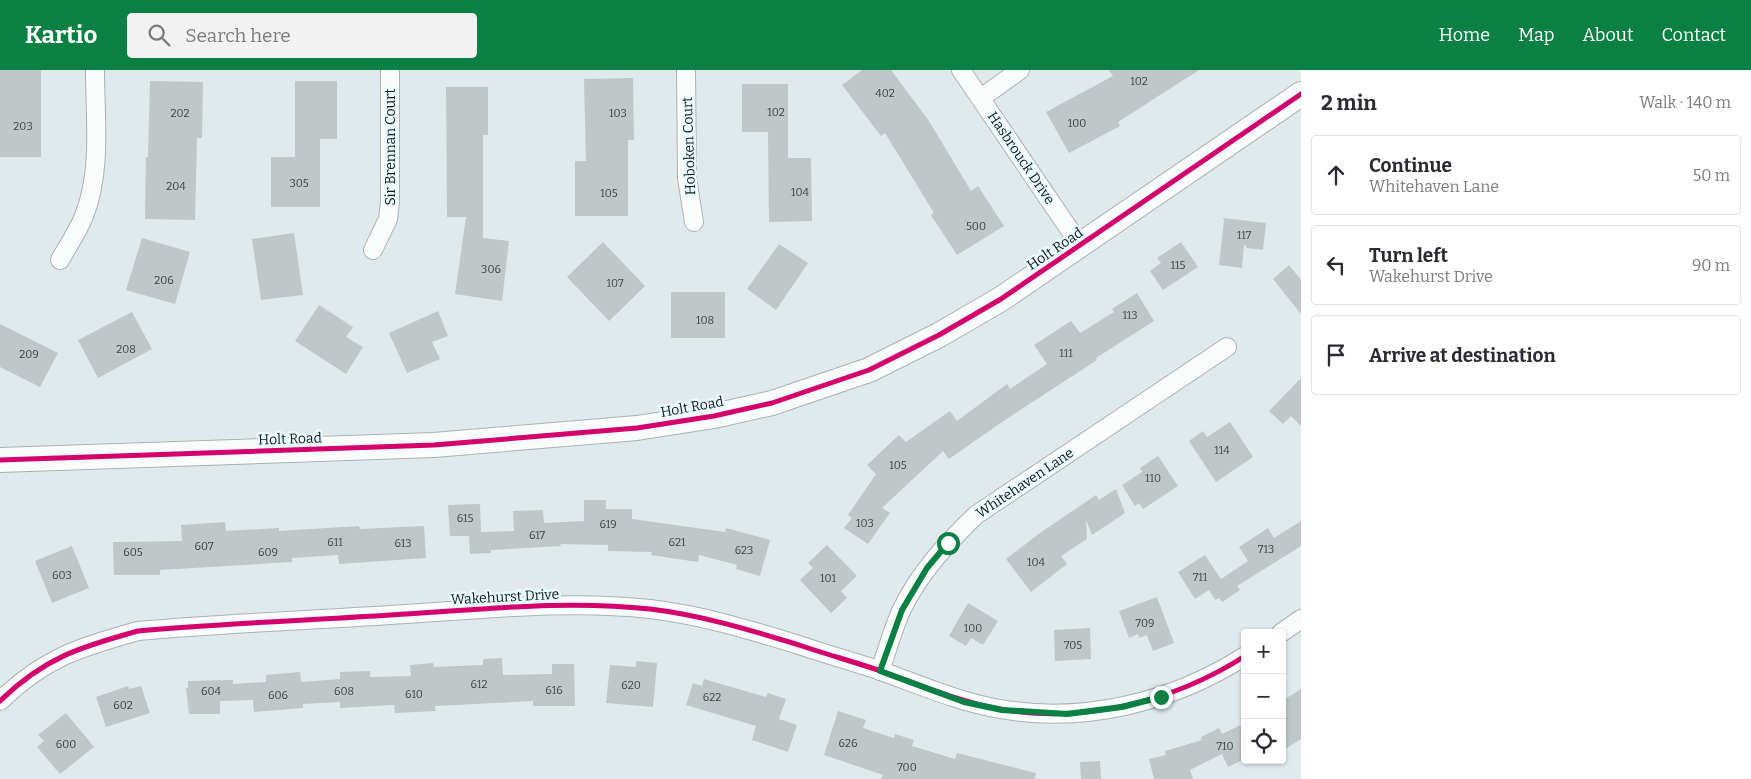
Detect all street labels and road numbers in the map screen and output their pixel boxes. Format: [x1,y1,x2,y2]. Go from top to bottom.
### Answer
street label: Sir Brennan Court [382,88,399,206]
street label: Hoboken Court [679,96,699,196]
street label: Hasbrouck Drive [984,108,1058,208]
street label: Holt Road [1024,224,1086,274]
street label: Holt Road [659,393,725,421]
street label: Holt Road [258,429,322,449]
street label: Whitehaven Lane [973,444,1077,522]
street label: Wakehurst Drive [450,586,560,608]

